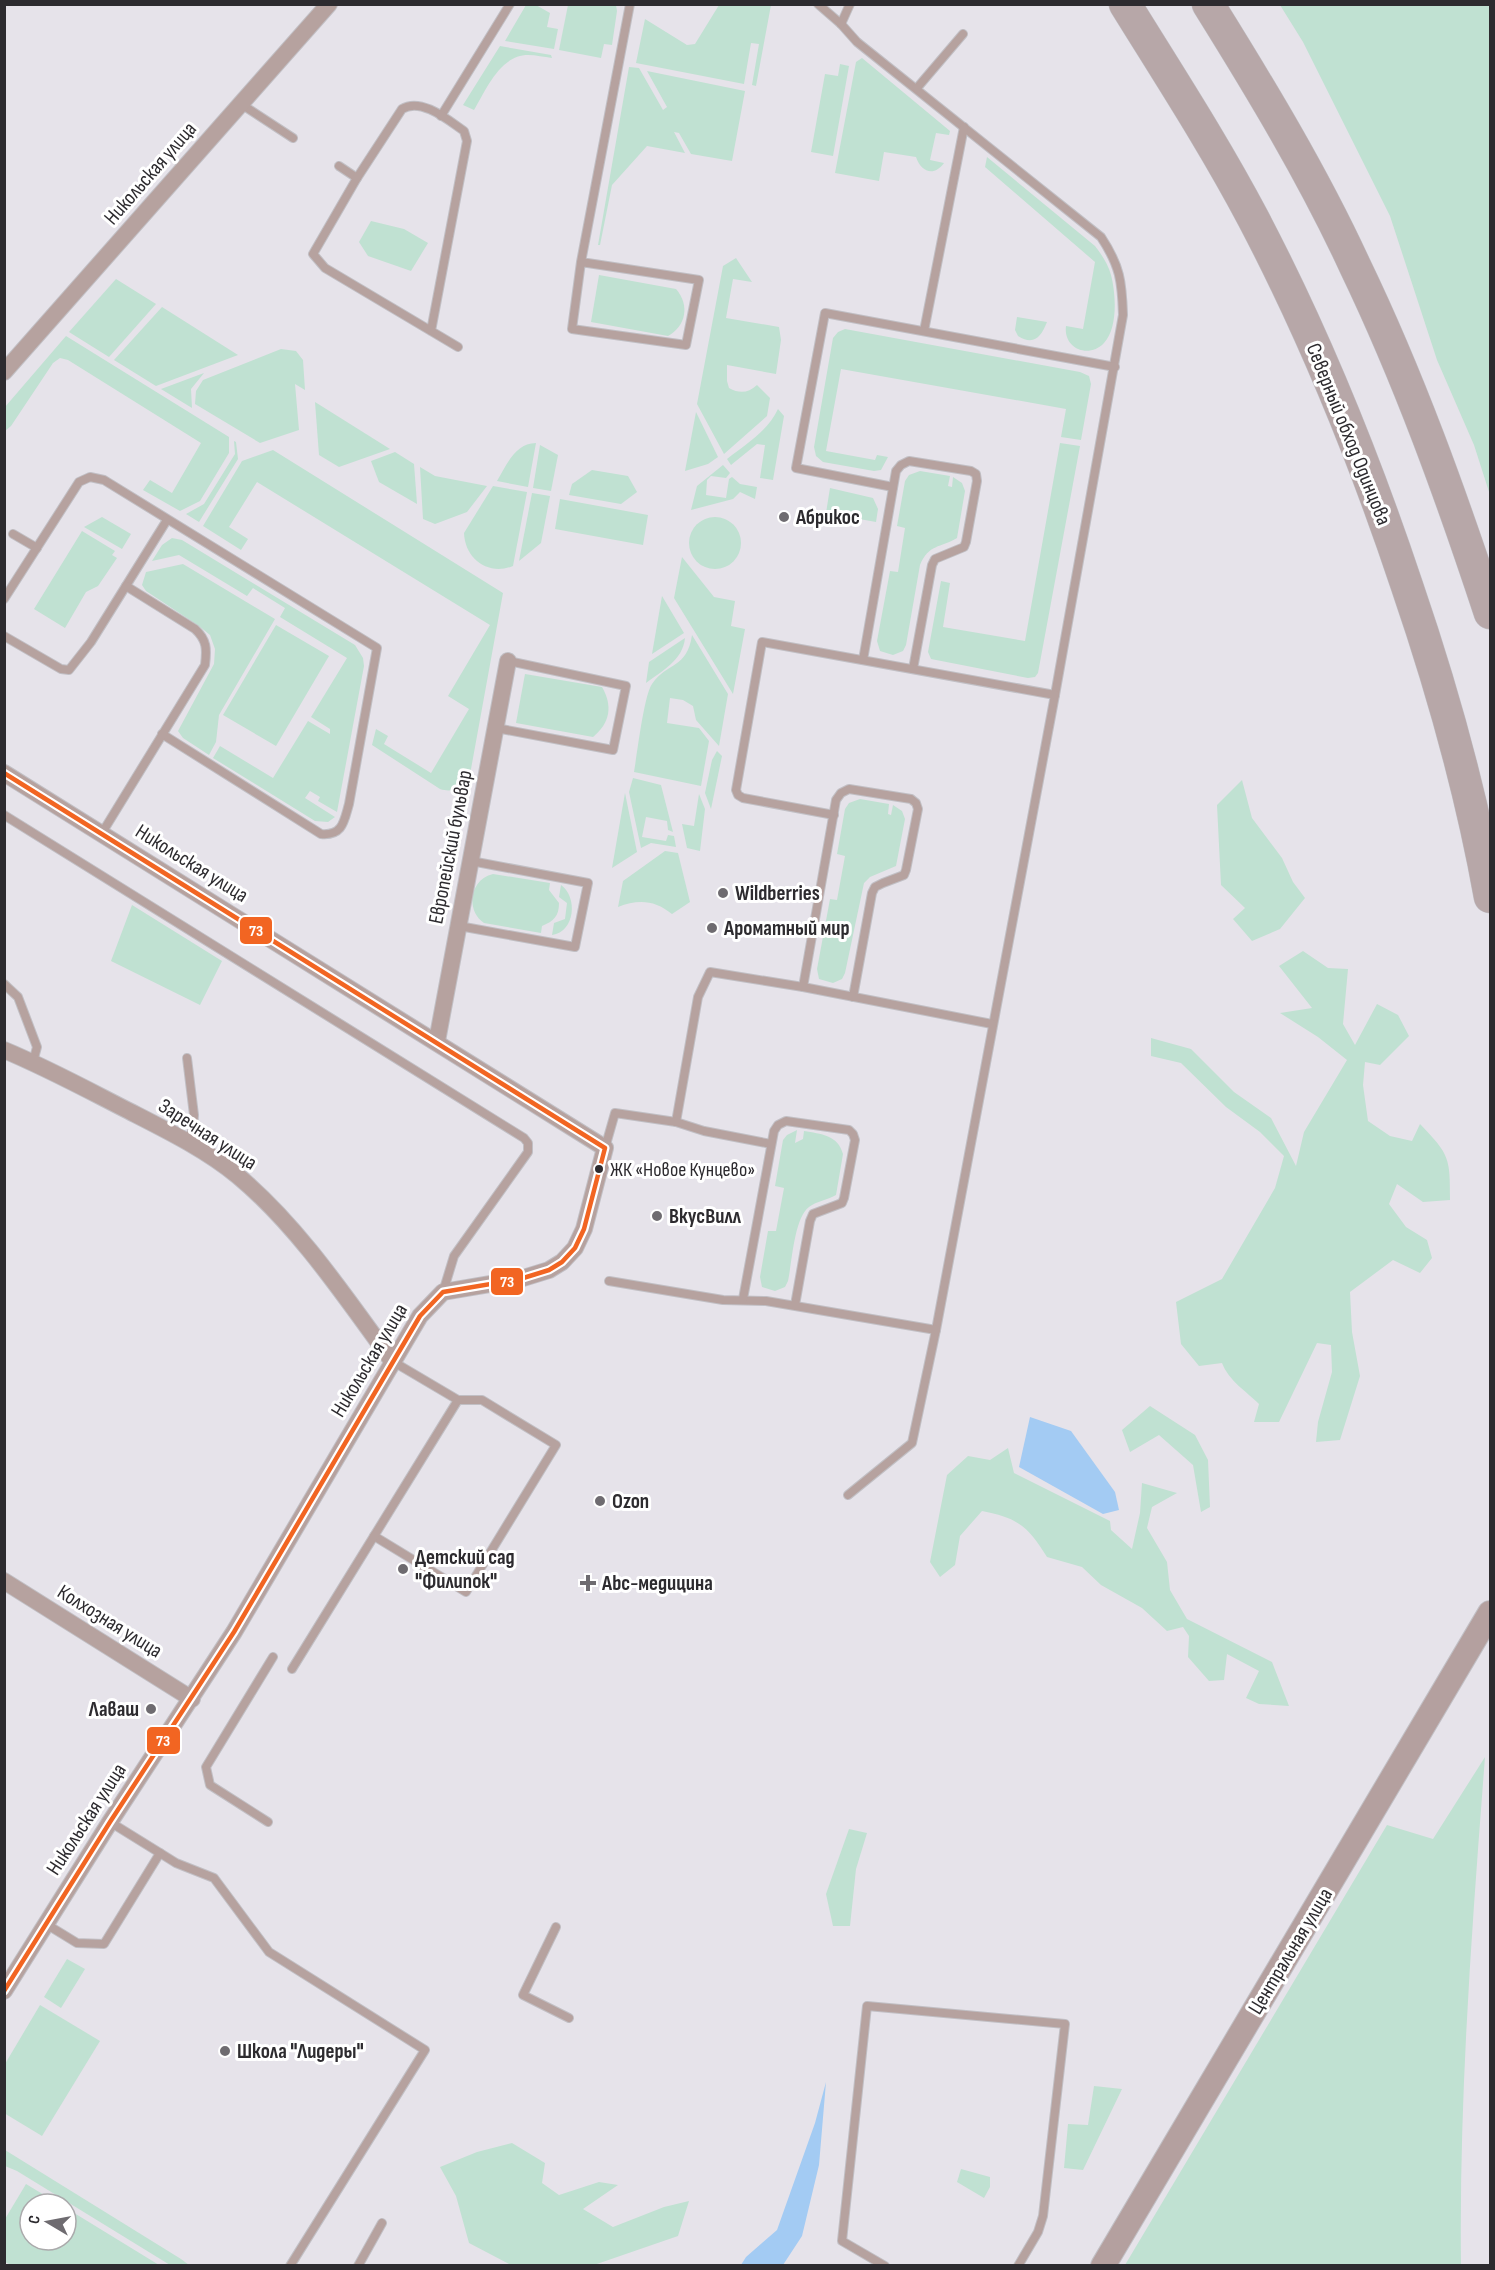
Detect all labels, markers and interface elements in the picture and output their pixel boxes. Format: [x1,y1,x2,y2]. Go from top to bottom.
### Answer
street label: Никольская улица [99,117,202,230]
street label: Северный обход Одинцова [1301,340,1396,529]
place label: Абрикос [795,505,860,530]
marker: Абрикос [777,510,791,524]
street label: Европейский бульвар [423,768,478,926]
street label: Никольская улица [131,819,253,908]
place label: Wildberries [735,881,820,906]
marker: Wildberries [716,886,730,900]
line badge: 73 [239,916,273,945]
place label: Ароматный мир [723,916,850,941]
marker: Ароматный мир [705,921,719,935]
text: 73 [249,922,263,941]
street label: Заречная улица [154,1093,262,1175]
place label: ЖК «Новое Кунцево» [610,1158,755,1182]
marker: ЖК «Новое Кунцево» [593,1163,605,1175]
place label: ВкусВилл [669,1204,742,1229]
marker: ВкусВилл [650,1209,664,1223]
line badge: 73 [490,1267,524,1296]
text: 73 [500,1273,514,1292]
street label: Никольская улица [326,1299,413,1422]
place label: Ozon [612,1489,649,1514]
marker: Ozon [593,1494,607,1508]
place label: Детский сад "Филипок" [415,1545,515,1594]
marker: Детский сад "Филипок" [396,1562,410,1576]
place label: Abc-медицина [601,1571,713,1596]
marker: Abc-медицина [579,1574,597,1592]
street label: Колхозная улица [53,1579,167,1663]
place label: Лаваш [88,1697,139,1722]
marker: Лаваш [144,1702,158,1716]
line badge: 73 [146,1726,181,1755]
text: 73 [156,1732,170,1751]
street label: Никольская улица [41,1759,132,1880]
street label: Центральная улица [1243,1884,1338,2019]
place label: Школа "Лидеры" [237,2039,364,2064]
marker: Школа "Лидеры" [218,2044,232,2058]
north arrow [18,2192,78,2252]
text: С [25,2214,45,2225]

